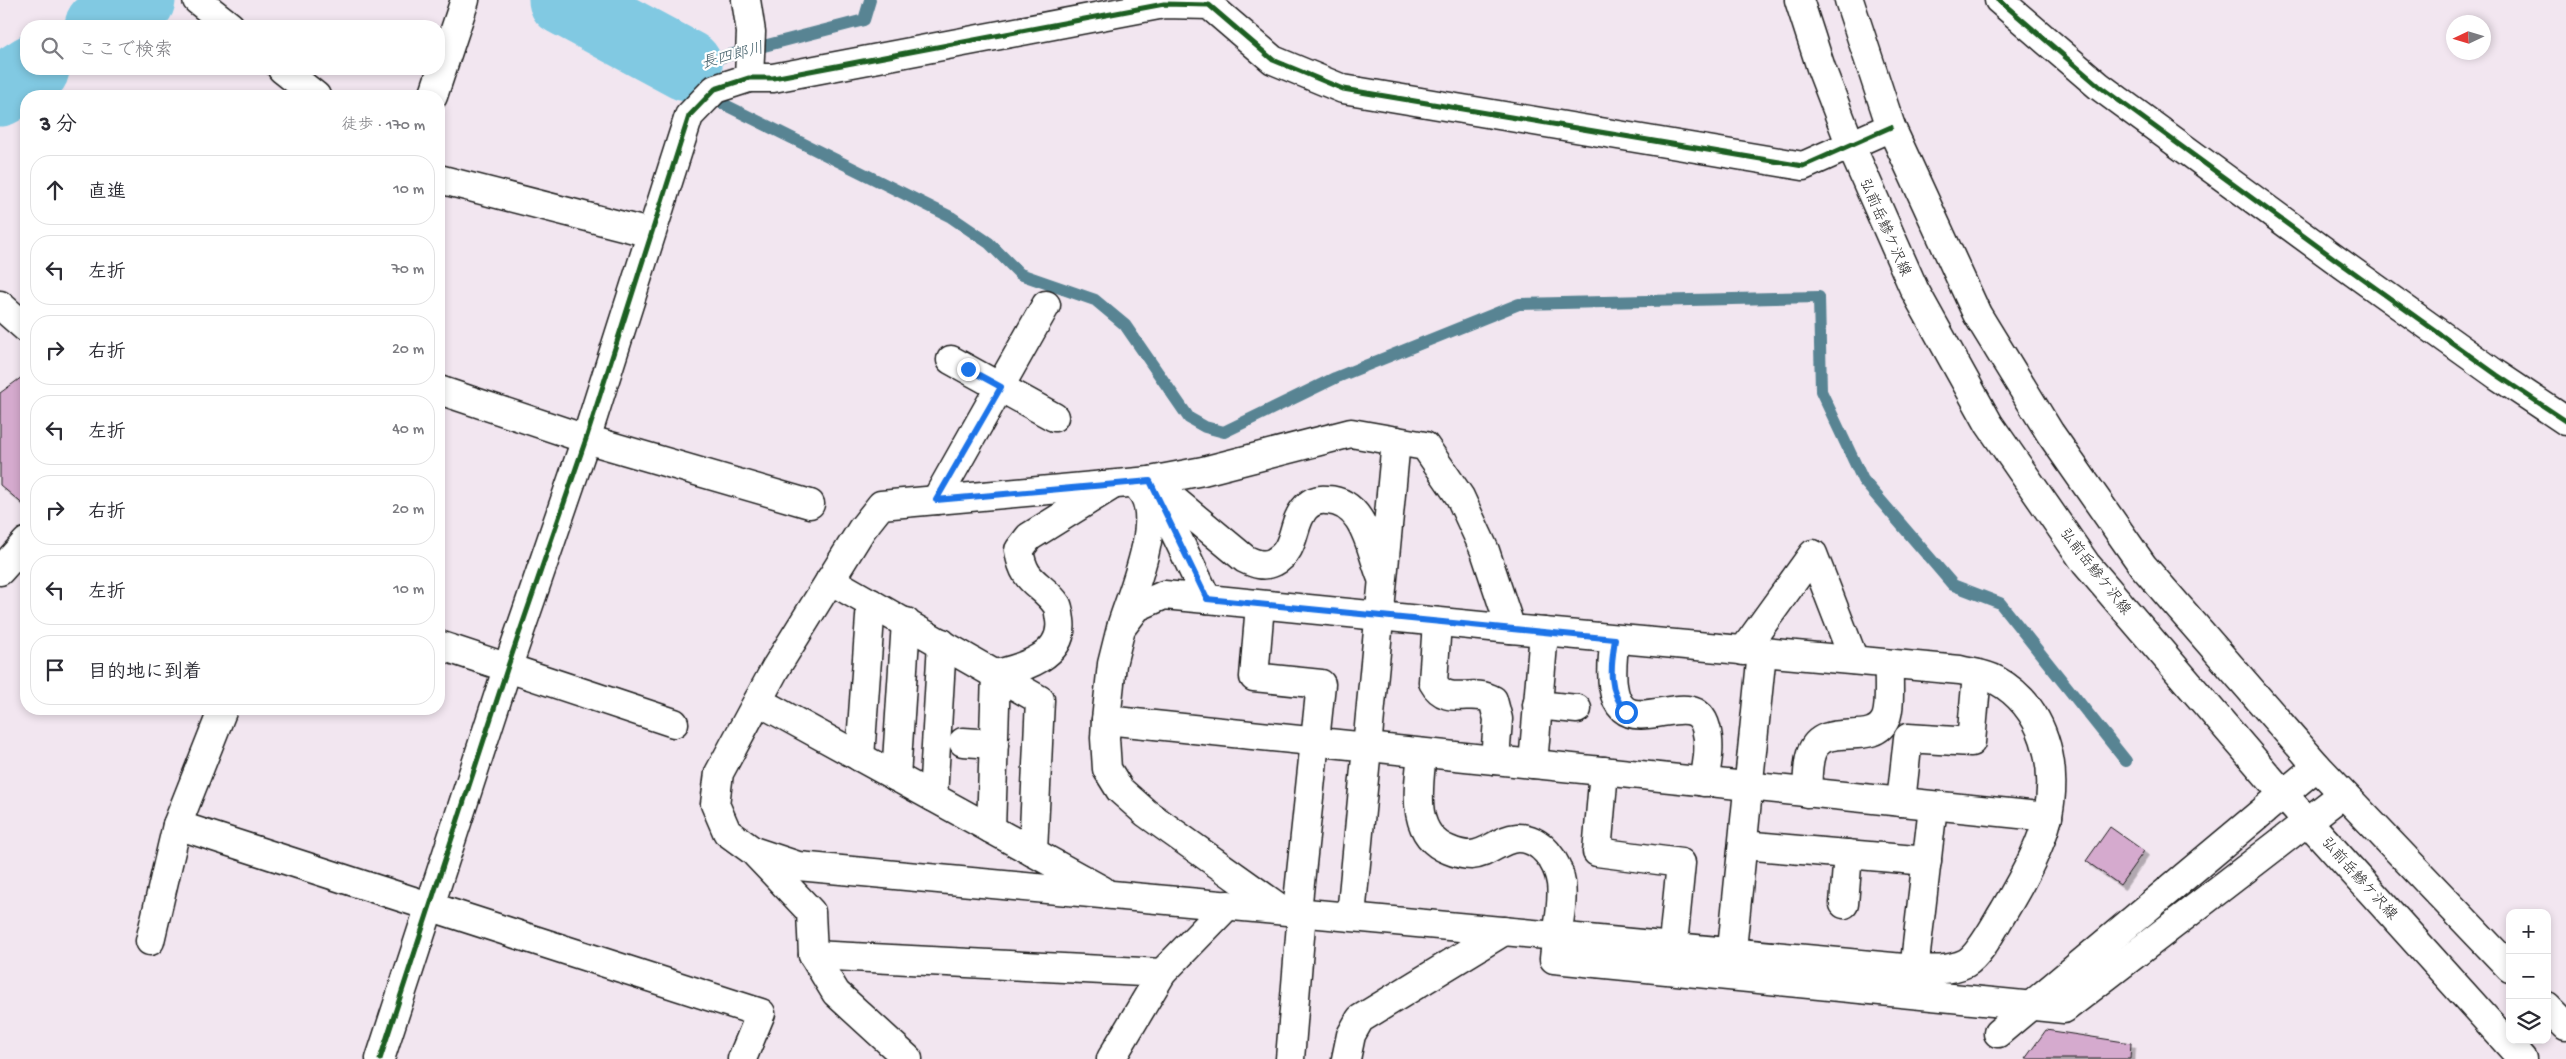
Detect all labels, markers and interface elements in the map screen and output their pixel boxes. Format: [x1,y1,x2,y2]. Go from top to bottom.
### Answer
north arrow [2446,15,2491,60]
search box [20,20,445,75]
icon: search [38,34,66,62]
water label: 長四郎川 [699,39,766,75]
text: ここで検索 [78,40,173,63]
text: 3 分 [40,114,77,139]
text: 徒歩 · 170 m [341,117,425,136]
icon: ahead [41,176,69,204]
street label: 弘前岳鰺ケ沢線 [1855,176,1915,279]
text: 10 m [393,181,424,200]
text: 直進 [88,182,126,205]
icon: left [41,256,69,284]
text: 70 m [391,261,424,280]
text: 左折 [88,262,126,285]
icon: right [41,336,69,364]
text: 20 m [392,341,424,360]
text: 右折 [88,342,126,365]
route end [957,358,980,381]
icon: left [41,416,69,444]
text: 40 m [392,421,424,440]
text: 左折 [88,422,126,445]
icon: right [41,496,69,524]
text: 20 m [392,501,424,520]
text: 右折 [88,502,126,525]
street label: 弘前岳鰺ケ沢線 [2055,525,2135,619]
icon: left [41,576,69,604]
text: 10 m [393,581,424,600]
text: 左折 [88,582,126,605]
icon: arrive [41,656,69,684]
text: 目的地に到着 [88,662,202,685]
route start [1615,701,1638,724]
street label: 弘前岳鰺ケ沢線 [2317,834,2401,924]
map controls [2506,909,2551,1044]
button: + [2506,909,2551,954]
button: − [2506,954,2551,999]
button: layers [2506,999,2551,1044]

